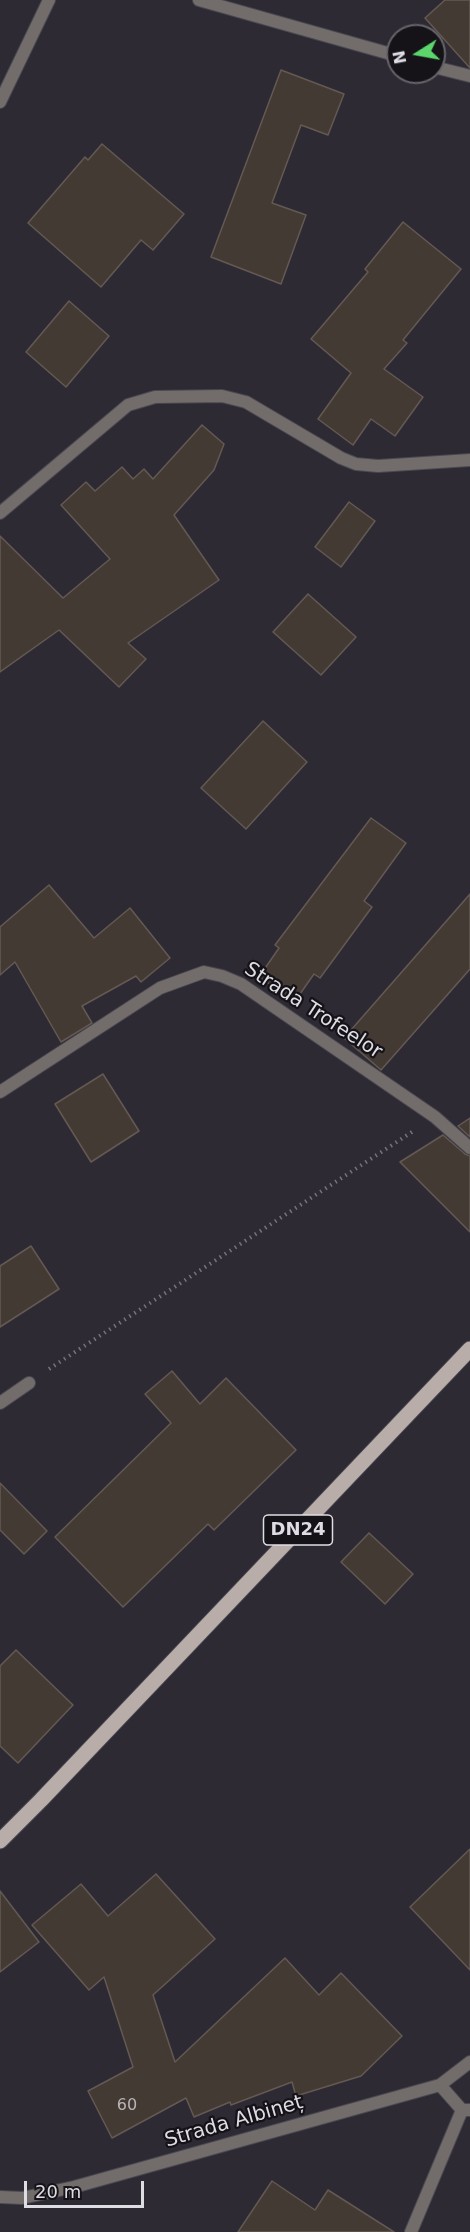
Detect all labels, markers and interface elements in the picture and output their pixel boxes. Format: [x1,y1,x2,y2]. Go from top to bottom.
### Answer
north arrow [386,24,446,84]
text: N [389,49,410,66]
street label: Strada Trofeelor [240,958,386,1064]
road number: DN24 [264,1515,332,1545]
street label: Strada Albineț [162,2091,306,2153]
house number: 60 [117,2096,137,2116]
scale bar [27,2169,147,2207]
text: 20 m [35,2181,81,2202]

